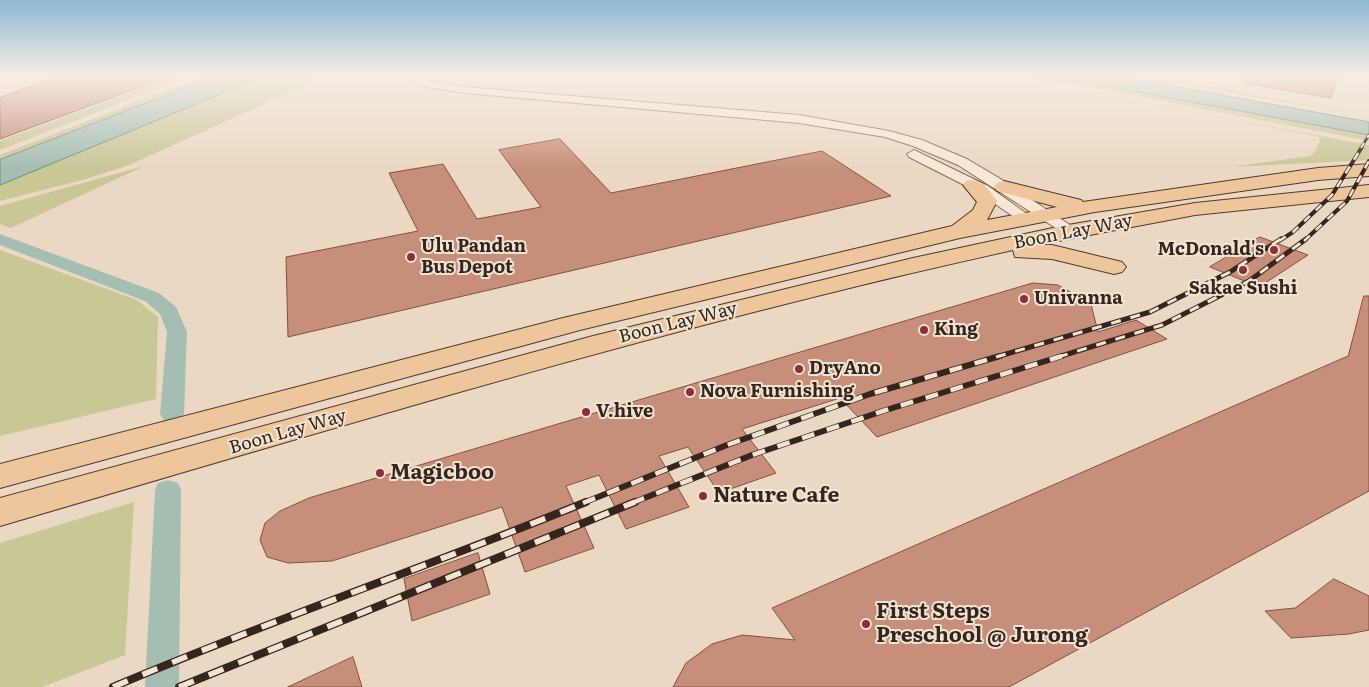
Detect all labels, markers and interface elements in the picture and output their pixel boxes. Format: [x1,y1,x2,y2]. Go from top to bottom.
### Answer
street label: Boon Lay Way [1012,210,1134,254]
place label: Ulu Pandan Bus Depot [421,236,526,278]
place label: McDonald's [1158,239,1264,261]
marker: McDonald's [1268,244,1280,256]
marker: Ulu Pandan Bus Depot [405,251,417,263]
marker: Sakae Sushi [1237,264,1249,276]
place label: Sakae Sushi [1189,278,1297,300]
place label: Univanna [1034,288,1123,310]
marker: Univanna [1018,293,1030,305]
street label: Boon Lay Way [617,298,739,348]
place label: King [934,319,978,341]
marker: King [918,324,930,336]
place label: DryAno [809,358,881,380]
marker: DryAno [793,363,805,375]
place label: Nova Furnishing [700,381,854,403]
marker: Nova Furnishing [684,386,696,398]
place label: V.hive [596,401,653,423]
street label: Boon Lay Way [227,405,349,459]
marker: V.hive [580,406,592,418]
place label: Magicboo [390,460,494,486]
marker: Magicboo [374,467,386,479]
place label: Nature Cafe [713,483,839,509]
marker: Nature Cafe [697,490,709,502]
place label: First Steps Preschool @ Jurong [876,599,1088,649]
marker: First Steps Preschool @ Jurong [860,618,872,630]

